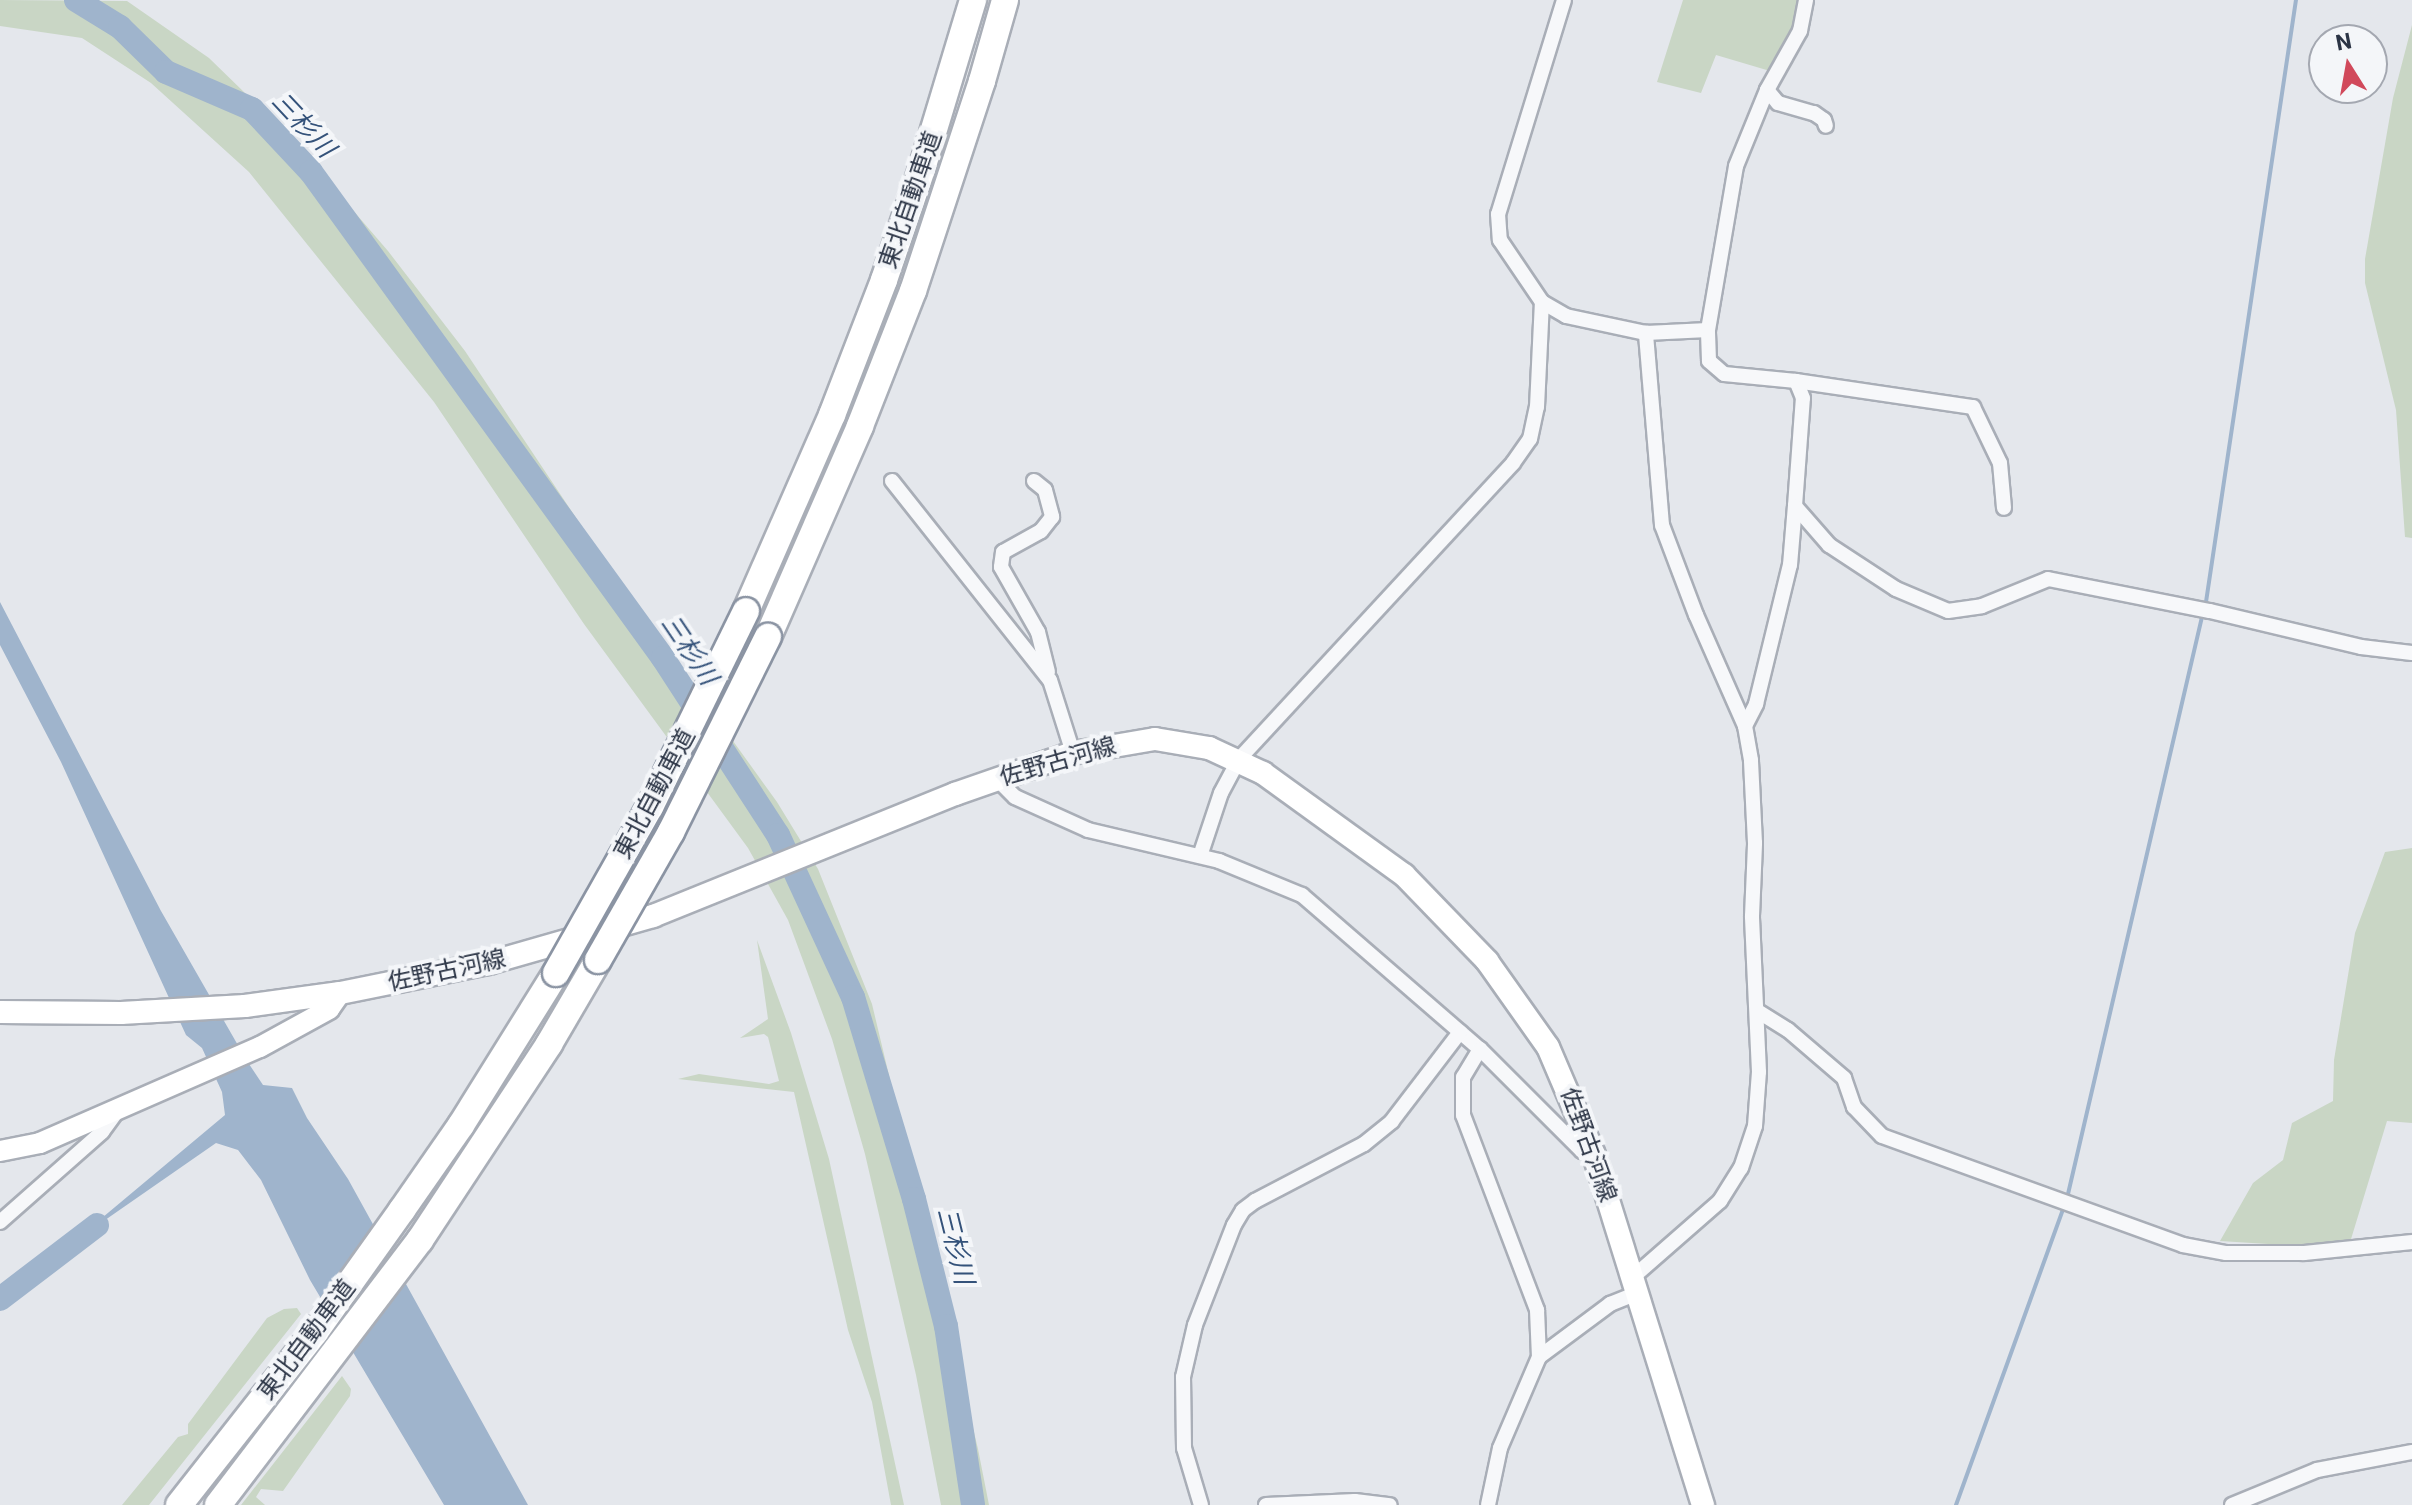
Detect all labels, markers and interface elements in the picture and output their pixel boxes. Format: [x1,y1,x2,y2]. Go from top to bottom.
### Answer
north arrow [2308,24,2388,104]
text: N [2334,28,2354,56]
water label: 三杉川 [265,86,341,164]
street label: 東北自動車道 [874,127,948,273]
water label: 三杉川 [654,609,724,691]
street label: 東北自動車道 [608,724,702,864]
street label: 佐野古河線 [996,732,1120,792]
street label: 佐野古河線 [385,944,509,998]
street label: 佐野古河線 [1554,1084,1622,1206]
water label: 三杉川 [930,1204,980,1288]
street label: 東北自動車道 [252,1274,362,1406]

